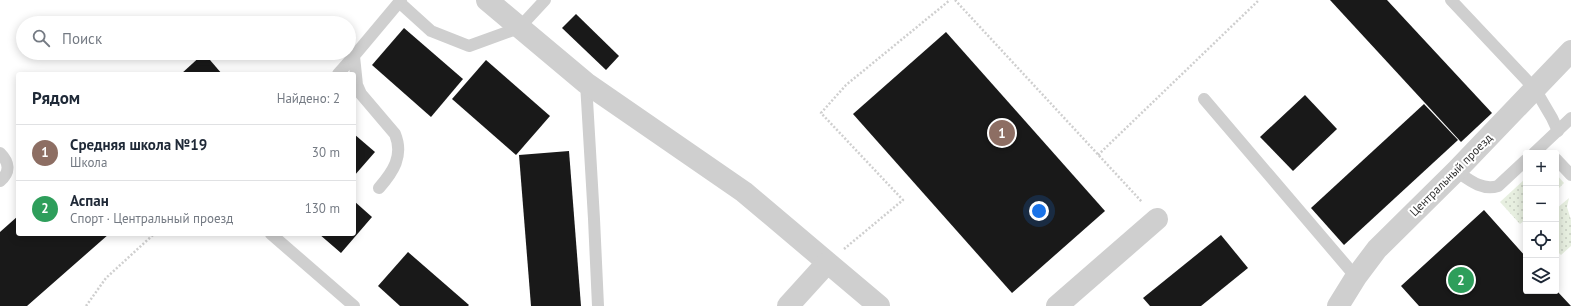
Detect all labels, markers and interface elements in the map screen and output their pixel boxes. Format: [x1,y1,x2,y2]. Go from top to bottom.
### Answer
search box [16,16,356,60]
icon: search [30,27,52,49]
text: Поиск [62,29,102,48]
text: Рядом [32,87,80,109]
text: Найдено: 2 [277,90,340,107]
pin: 1 [989,118,1015,148]
street label: Центральный проезд [1406,130,1495,219]
text: Средняя школа №19 [70,135,207,154]
text: 1 [41,144,49,161]
text: 30 m [312,144,340,161]
map controls [1523,150,1559,294]
button: + [1523,150,1559,186]
text: Школа [70,154,107,171]
button: − [1523,186,1559,222]
text: Аспан [70,191,109,210]
text: 2 [41,200,49,217]
text: 130 m [305,200,340,217]
your location [1029,201,1049,221]
text: Спорт · Центральный проезд [70,210,233,227]
button: locate [1523,222,1559,258]
button: layers [1523,258,1559,294]
pin: 2 [1448,265,1474,295]

